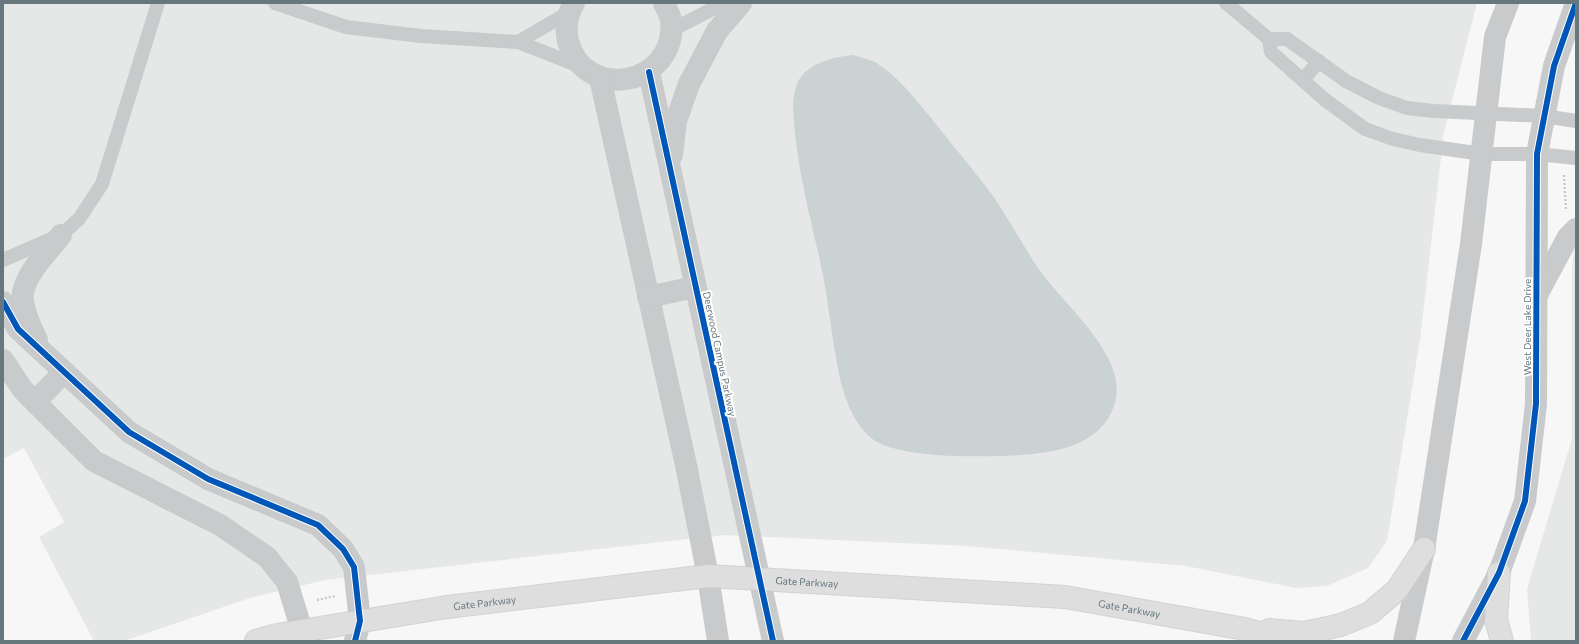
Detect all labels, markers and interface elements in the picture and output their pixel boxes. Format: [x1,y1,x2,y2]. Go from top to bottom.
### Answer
street label: West Deer Lake Drive [1521,279,1533,375]
street label: Deerwood Campus Parkway [701,291,739,417]
street label: Gate Parkway [775,574,839,590]
street label: Gate Parkway [453,593,517,612]
street label: Gate Parkway [1097,597,1161,620]

